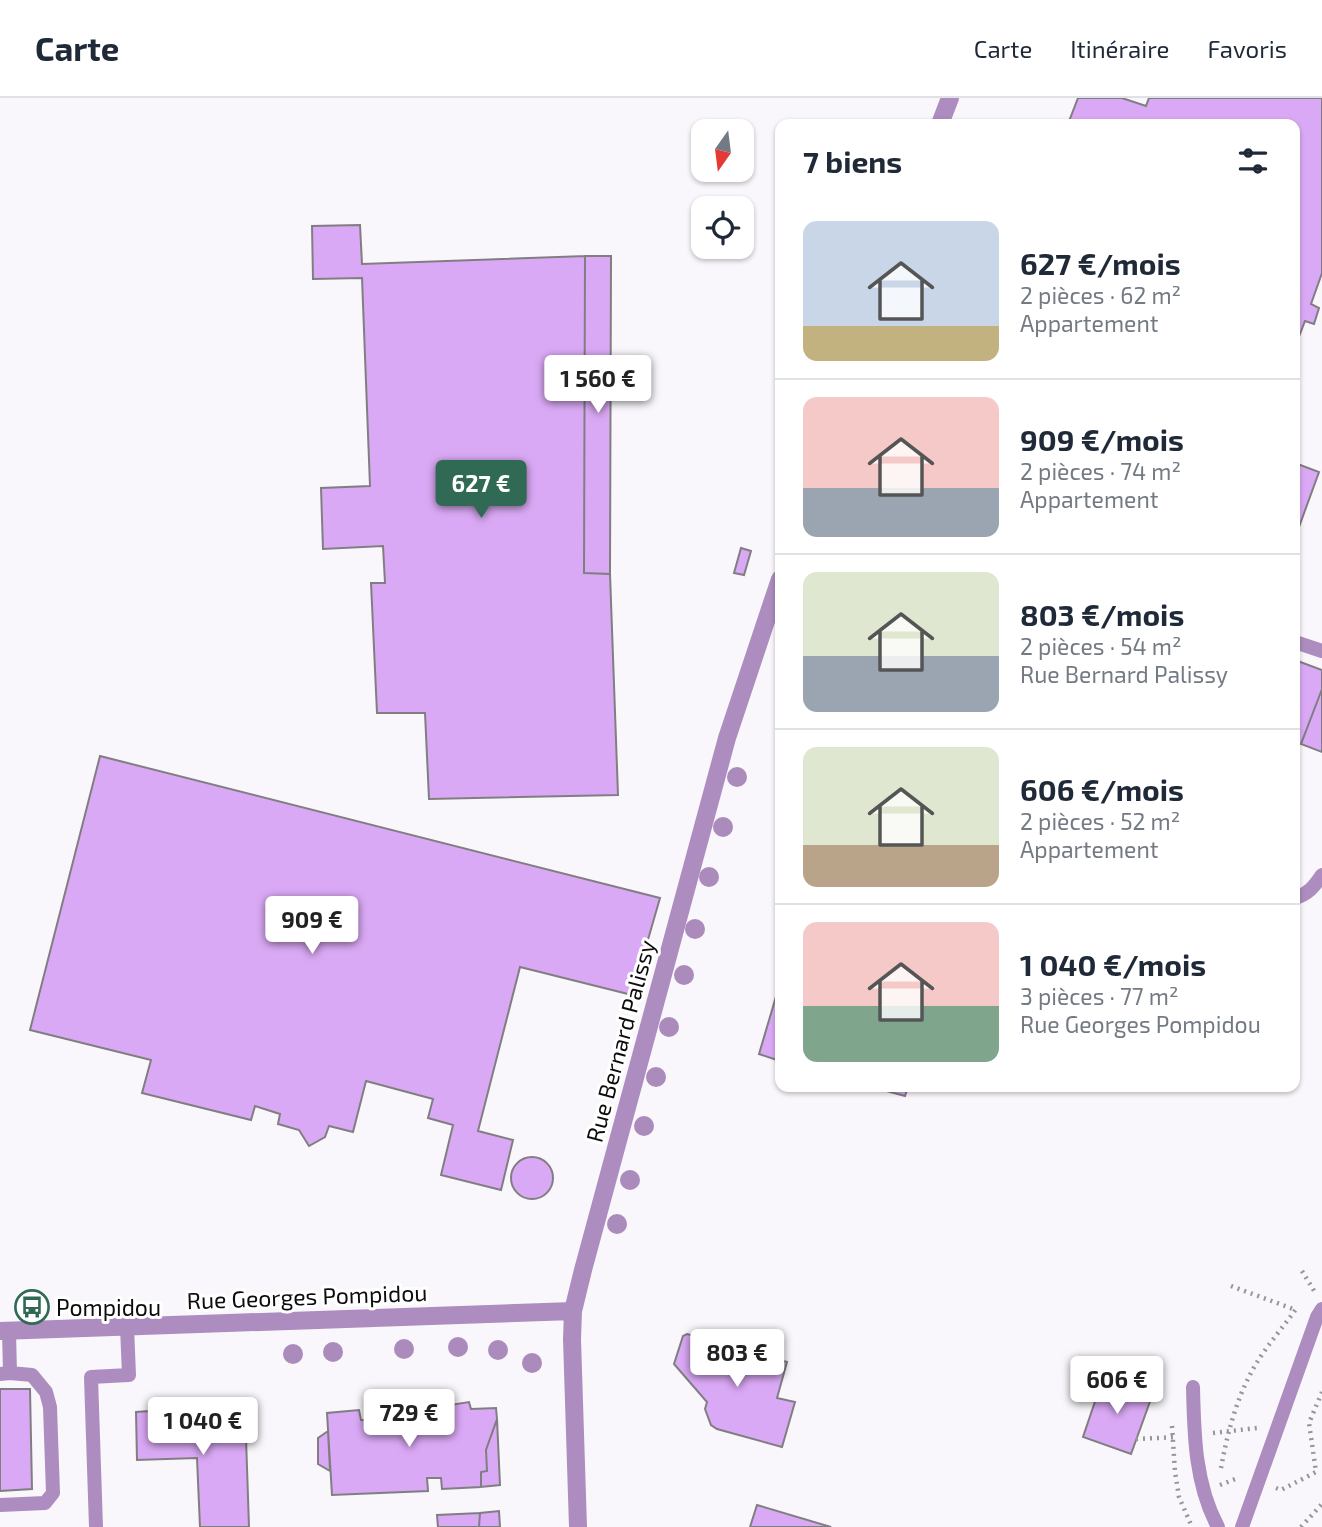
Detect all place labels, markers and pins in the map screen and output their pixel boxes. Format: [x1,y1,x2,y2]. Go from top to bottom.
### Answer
pin: 1 560 € [533,356,663,415]
pin: 627 € [432,460,530,520]
pin: 909 € [263,896,361,956]
bus stop icon: Pompidou [13,1288,51,1326]
place label: Pompidou [56,1293,161,1321]
pin: 803 € [688,1330,786,1389]
pin: 606 € [1068,1356,1166,1416]
pin: 729 € [360,1390,458,1449]
pin: 1 040 € [138,1398,268,1457]

